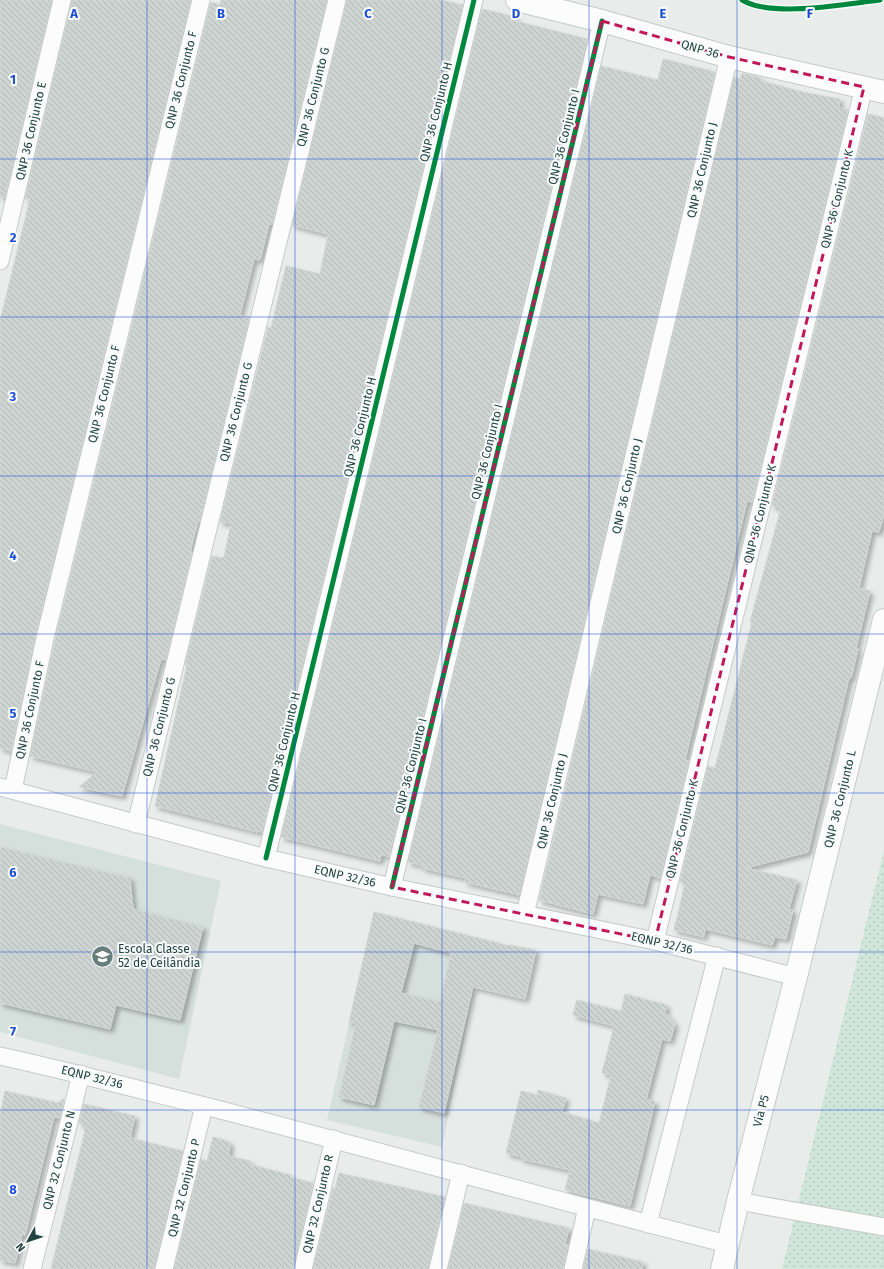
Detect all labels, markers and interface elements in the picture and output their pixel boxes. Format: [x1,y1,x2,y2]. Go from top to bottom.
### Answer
text: A [69,6,78,21]
text: B [217,6,225,21]
text: C [364,6,372,21]
text: D [512,6,521,21]
text: E [660,6,667,21]
text: F [807,6,814,21]
street label: QNP 36 Conjunto F [162,30,200,130]
street label: QNP 36 [679,37,721,61]
street label: QNP 36 Conjunto G [294,46,332,148]
street label: QNP 36 Conjunto H [417,61,455,163]
text: 1 [10,72,16,87]
street label: QNP 36 Conjunto E [13,80,49,182]
street label: QNP 36 Conjunto I [545,88,583,186]
street label: QNP 36 Conjunto J [684,121,720,219]
street label: QNP 36 Conjunto K [818,147,856,250]
text: 2 [10,230,17,245]
street label: QNP 36 Conjunto F [85,344,123,444]
street label: QNP 36 Conjunto G [217,361,255,463]
street label: QNP 36 Conjunto H [341,376,379,478]
text: 3 [9,389,17,404]
street label: QNP 36 Conjunto I [468,403,506,501]
street label: QNP 36 Conjunto J [609,437,645,535]
street label: QNP 36 Conjunto K [741,462,779,565]
text: 4 [9,548,17,563]
street label: QNP 36 Conjunto F [13,659,47,761]
street label: QNP 36 Conjunto G [140,676,178,778]
street label: QNP 36 Conjunto H [265,691,303,793]
text: 5 [10,706,17,721]
street label: QNP 36 Conjunto I [392,717,430,815]
street label: QNP 36 Conjunto L [821,749,859,849]
street label: QNP 36 Conjunto J [534,752,570,850]
street label: QNP 36 Conjunto K [663,777,701,880]
street label: EQNP 32/36 [313,862,377,890]
text: 6 [9,865,17,880]
street label: EQNP 32/36 [630,929,694,957]
place label: Escola Classe 52 de Ceilândia [118,942,200,970]
school or university icon: Escola Classe 52 de Ceilândia [89,943,115,969]
text: 7 [10,1024,16,1039]
street label: EQNP 32/36 [60,1063,124,1091]
street label: Via P5 [750,1093,772,1129]
street label: QNP 32 Conjunto N [40,1109,78,1211]
street label: QNP 32 Conjunto P [165,1137,203,1239]
street label: QNP 32 Conjunto R [300,1153,336,1255]
text: 8 [9,1182,17,1197]
north arrow [8,1221,48,1261]
text: N [13,1240,28,1254]

